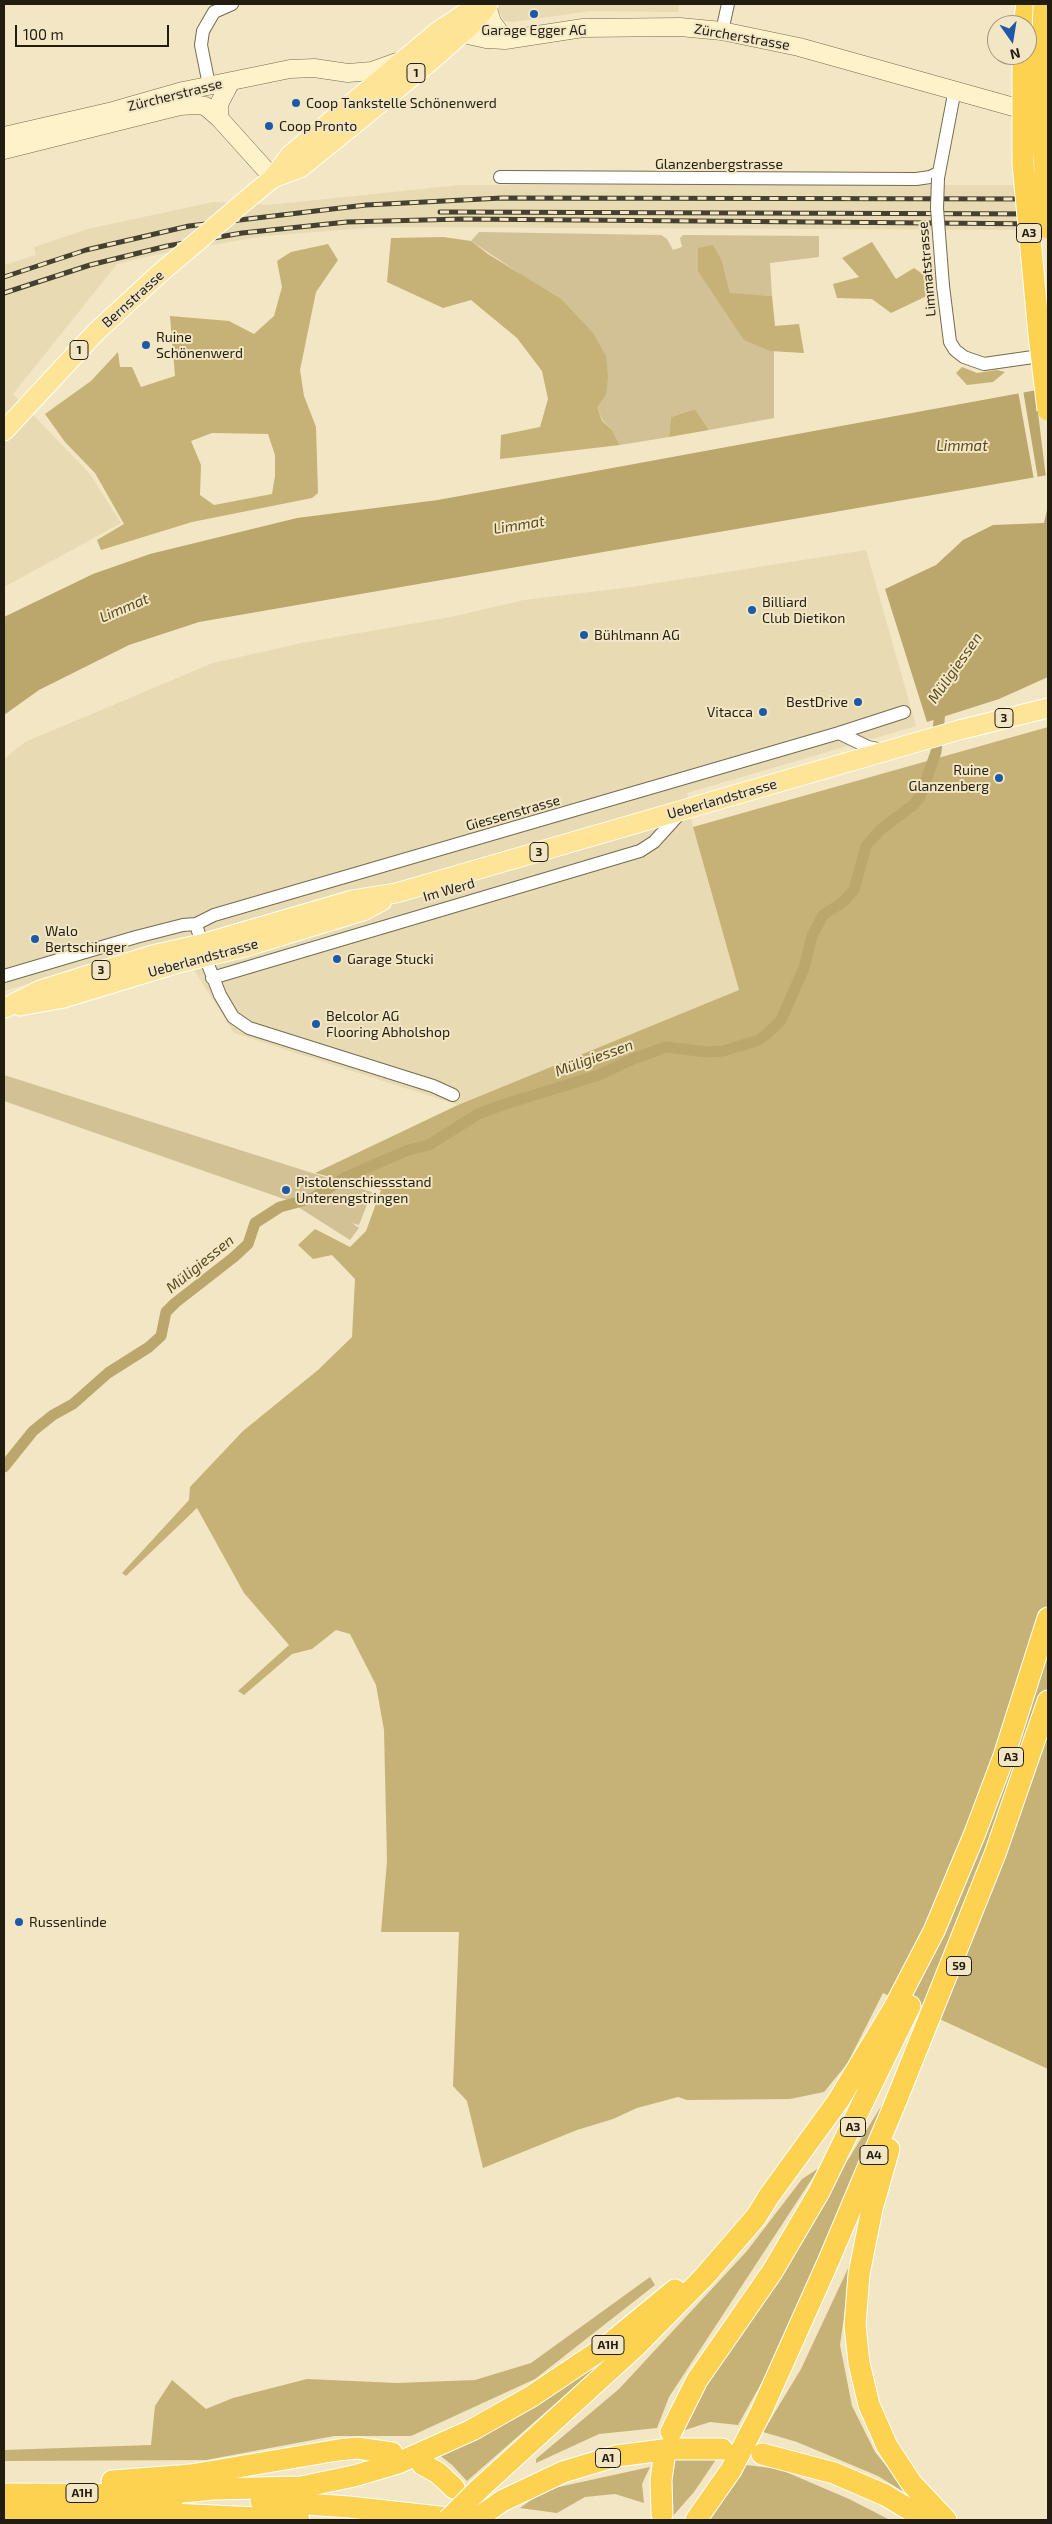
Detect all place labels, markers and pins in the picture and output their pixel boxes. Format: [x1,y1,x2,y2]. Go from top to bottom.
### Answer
marker: Garage Egger AG [528,8,540,20]
place label: Garage Egger AG [481,22,587,38]
place label: Coop Tankstelle Schönenwerd [306,95,497,111]
marker: Coop Tankstelle Schönenwerd [290,97,302,109]
place label: Coop Pronto [279,118,357,134]
marker: Coop Pronto [263,120,275,132]
place label: Ruine Schönenwerd [156,329,243,362]
marker: Ruine Schönenwerd [140,339,152,351]
place label: Billiard Club Dietikon [762,594,845,626]
marker: Billiard Club Dietikon [746,604,758,616]
place label: Bühlmann AG [594,627,680,643]
marker: Bühlmann AG [578,629,590,641]
place label: BestDrive [786,694,848,710]
marker: BestDrive [852,696,864,708]
place label: Vitacca [707,704,753,720]
marker: Vitacca [757,706,769,718]
place label: Ruine Glanzenberg [909,762,989,794]
marker: Ruine Glanzenberg [993,772,1005,784]
place label: Walo Bertschinger [45,923,127,956]
marker: Walo Bertschinger [29,933,41,945]
place label: Garage Stucki [347,951,434,967]
marker: Garage Stucki [331,953,343,965]
place label: Belcolor AG Flooring Abholshop [326,1008,450,1040]
marker: Belcolor AG Flooring Abholshop [310,1018,322,1030]
place label: Pistolenschiessstand Unterengstringen [296,1174,432,1206]
marker: Pistolenschiessstand Unterengstringen [280,1184,292,1196]
place label: Russenlinde [29,1914,107,1930]
marker: Russenlinde [13,1916,25,1928]

